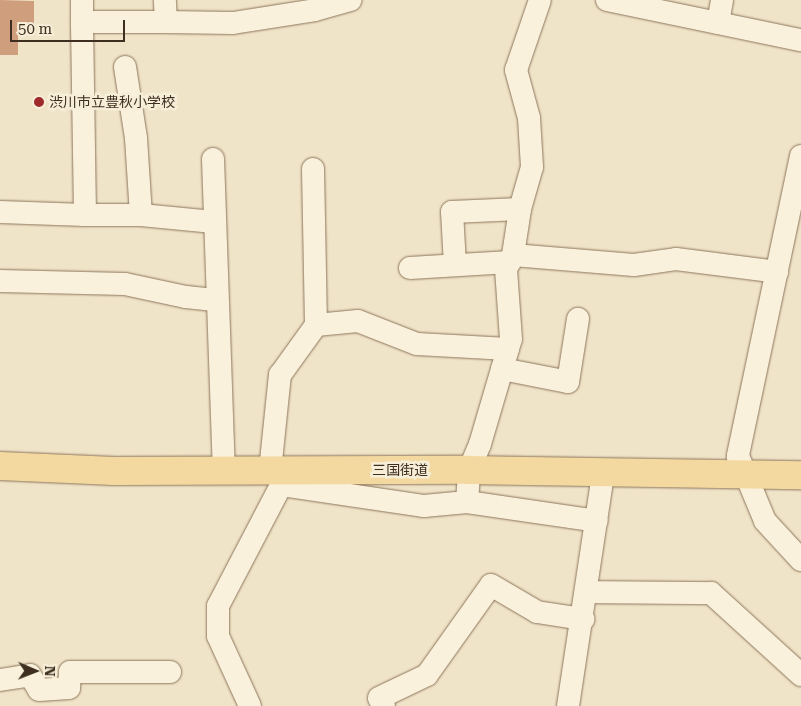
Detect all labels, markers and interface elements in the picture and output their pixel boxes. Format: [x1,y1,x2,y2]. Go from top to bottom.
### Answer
scale bar [12,10,128,42]
text: 50 m [18,20,52,38]
place label: 渋川市立豊秋小学校 [49,94,175,110]
marker: 渋川市立豊秋小学校 [33,96,45,108]
street label: 三国街道 [372,462,428,478]
north arrow [10,646,60,696]
text: N [42,666,58,677]

